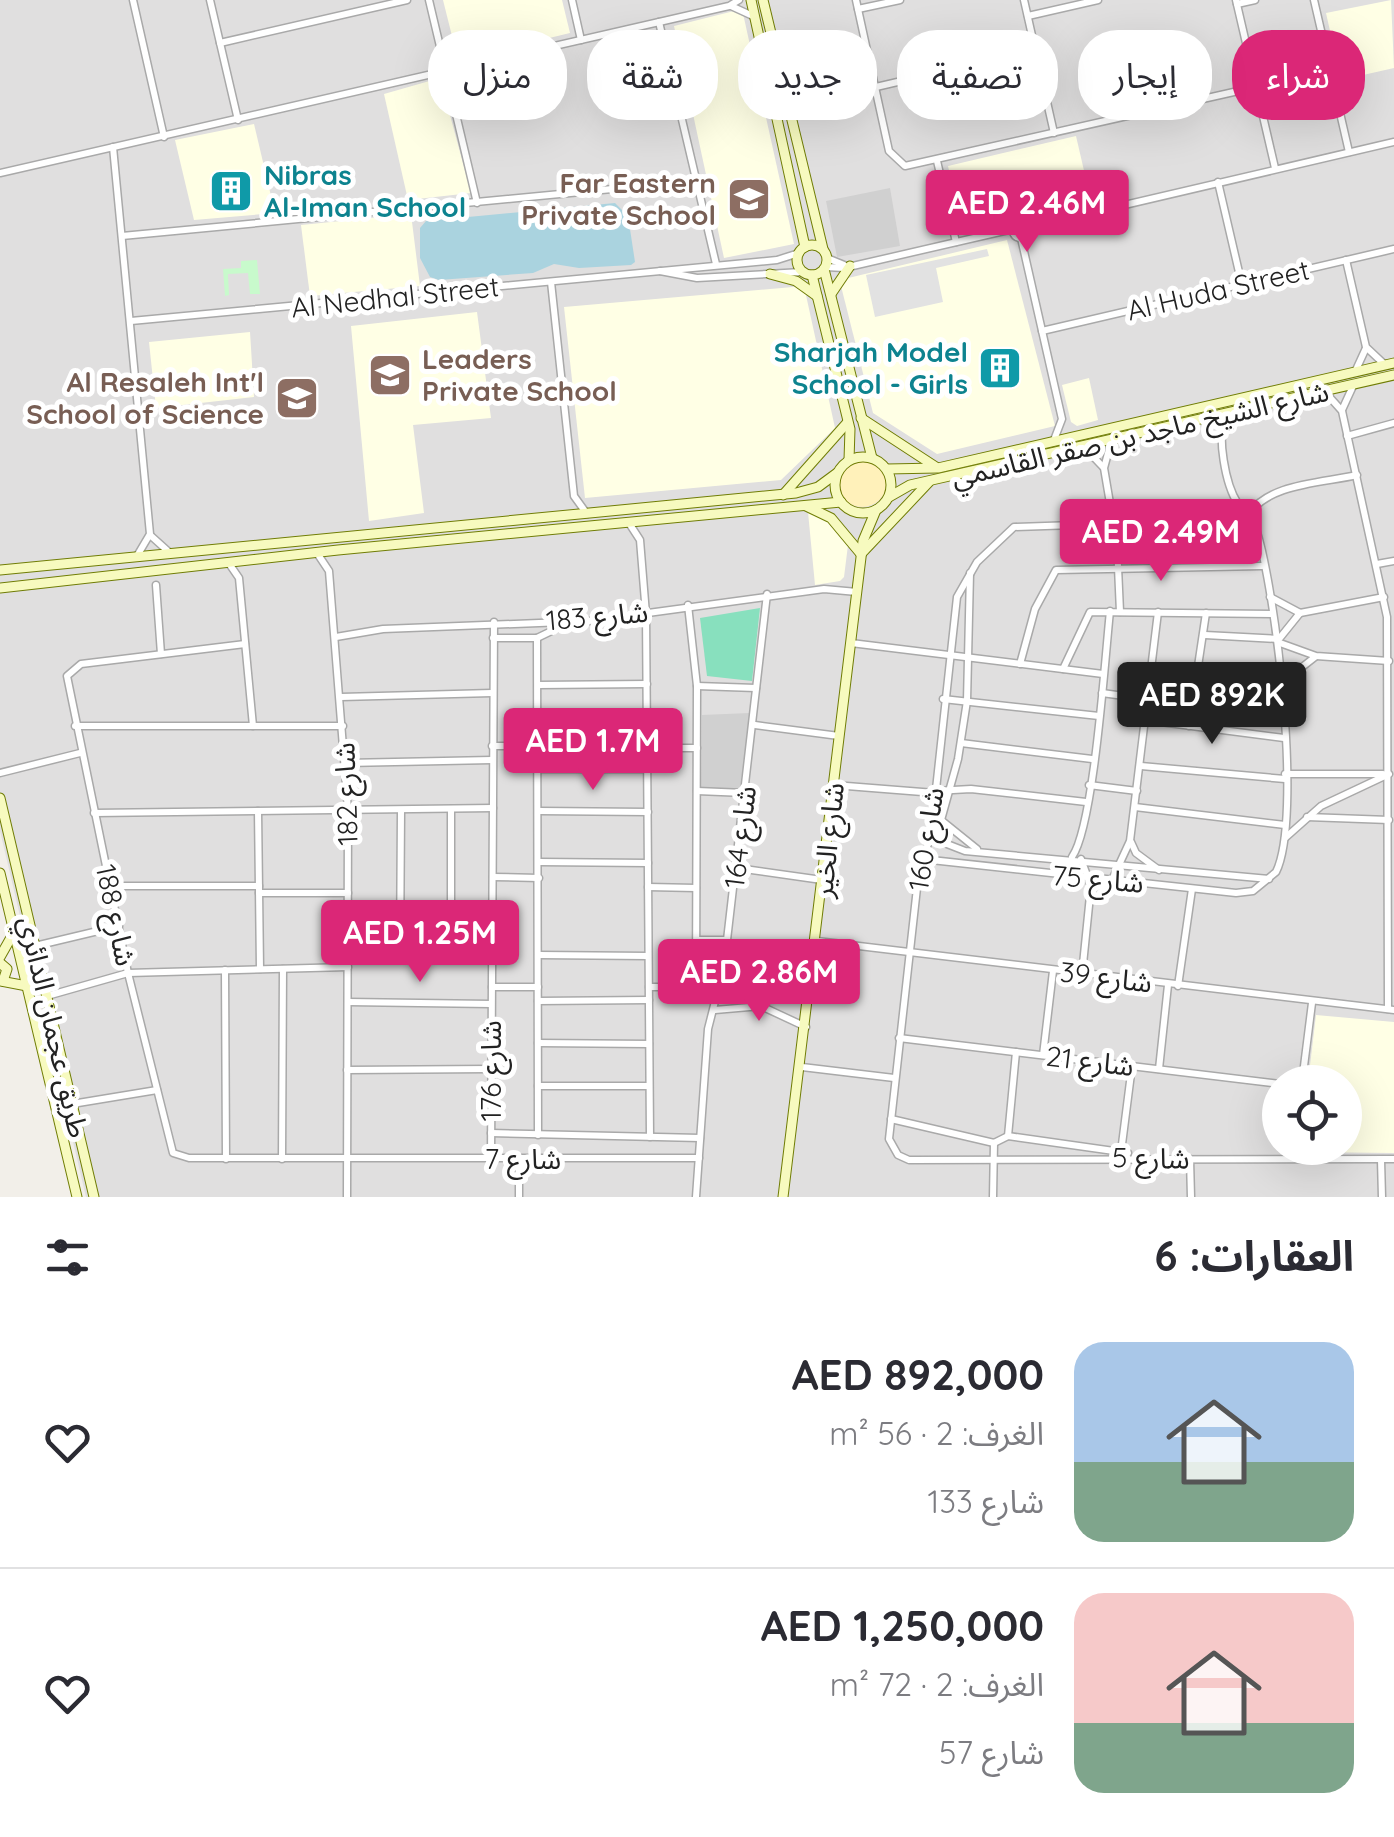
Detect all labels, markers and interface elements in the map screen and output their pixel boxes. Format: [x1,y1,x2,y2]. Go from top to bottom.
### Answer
chip: منزل [428,30,567,120]
chip: شقة [587,30,718,120]
chip: جديد [738,30,877,120]
chip: تصفية [897,30,1058,120]
chip: إيجار [1078,30,1212,120]
chip: شراء [1232,30,1365,120]
place label: Nibras Al-Iman School [264,157,466,224]
place label: Far Eastern Private School [521,165,716,232]
building icon: Nibras Al-Iman School [208,168,254,214]
pin: AED 2.46M [913,170,1141,255]
school or university icon: Far Eastern Private School [726,176,772,222]
text: AED 2.46M [948,182,1106,222]
street label: Al Huda Street [1123,251,1313,328]
street label: Al Nedhal Street [289,268,501,325]
place label: Sharjah Model School - Girls [774,334,968,401]
place label: Leaders Private School [422,341,617,408]
building icon: Sharjah Model School - Girls [977,345,1023,391]
school or university icon: Leaders Private School [367,352,413,398]
place label: Al Resaleh Int'l School of Science [26,364,264,431]
street label: شارع الشيخ ماجد بن صقر القاسمي [948,373,1333,498]
school or university icon: Al Resaleh Int'l School of Science [274,375,320,421]
pin: AED 2.49M [1047,499,1275,584]
text: AED 2.49M [1082,511,1240,551]
street label: شارع 183 [544,594,650,641]
pin: AED 892K [1109,662,1315,747]
text: AED 892K [1139,674,1285,714]
pin: AED 1.7M [490,708,696,793]
text: AED 1.7M [526,720,660,760]
street label: شارع 182 [326,742,369,846]
street label: شارع الخير [804,781,855,901]
street label: شارع 164 [716,784,767,891]
street label: شارع 160 [900,785,955,894]
street label: شارع 75 [1050,857,1145,904]
street label: شارع 188 [85,861,144,970]
pin: AED 1.25M [306,900,534,985]
text: AED 1.25M [343,912,497,952]
street label: طريق عجمان الدائري [8,913,97,1142]
pin: AED 2.86M [645,939,873,1024]
text: AED 2.86M [680,951,838,991]
street label: شارع 39 [1058,953,1154,1003]
street label: شارع 176 [473,1020,512,1122]
street label: شارع 21 [1044,1038,1136,1087]
map controls [1262,1065,1362,1165]
button: locate [1262,1065,1362,1165]
street label: شارع 5 [1112,1139,1190,1180]
street label: شارع 7 [485,1141,561,1180]
text: العقارات: 6 [1154,1229,1354,1282]
icon: filters [40,1230,95,1285]
text: AED 892,000 [792,1348,1044,1401]
icon: home [1154,1382,1274,1502]
text: الغرف: 2 · 56 m² [829,1413,1044,1453]
icon: heart [40,1415,95,1470]
text: شارع 133 [928,1481,1044,1521]
text: AED 1,250,000 [761,1599,1044,1652]
icon: home [1154,1633,1274,1753]
text: الغرف: 2 · 72 m² [830,1664,1044,1704]
icon: heart [40,1666,95,1721]
text: شارع 57 [939,1732,1044,1772]

